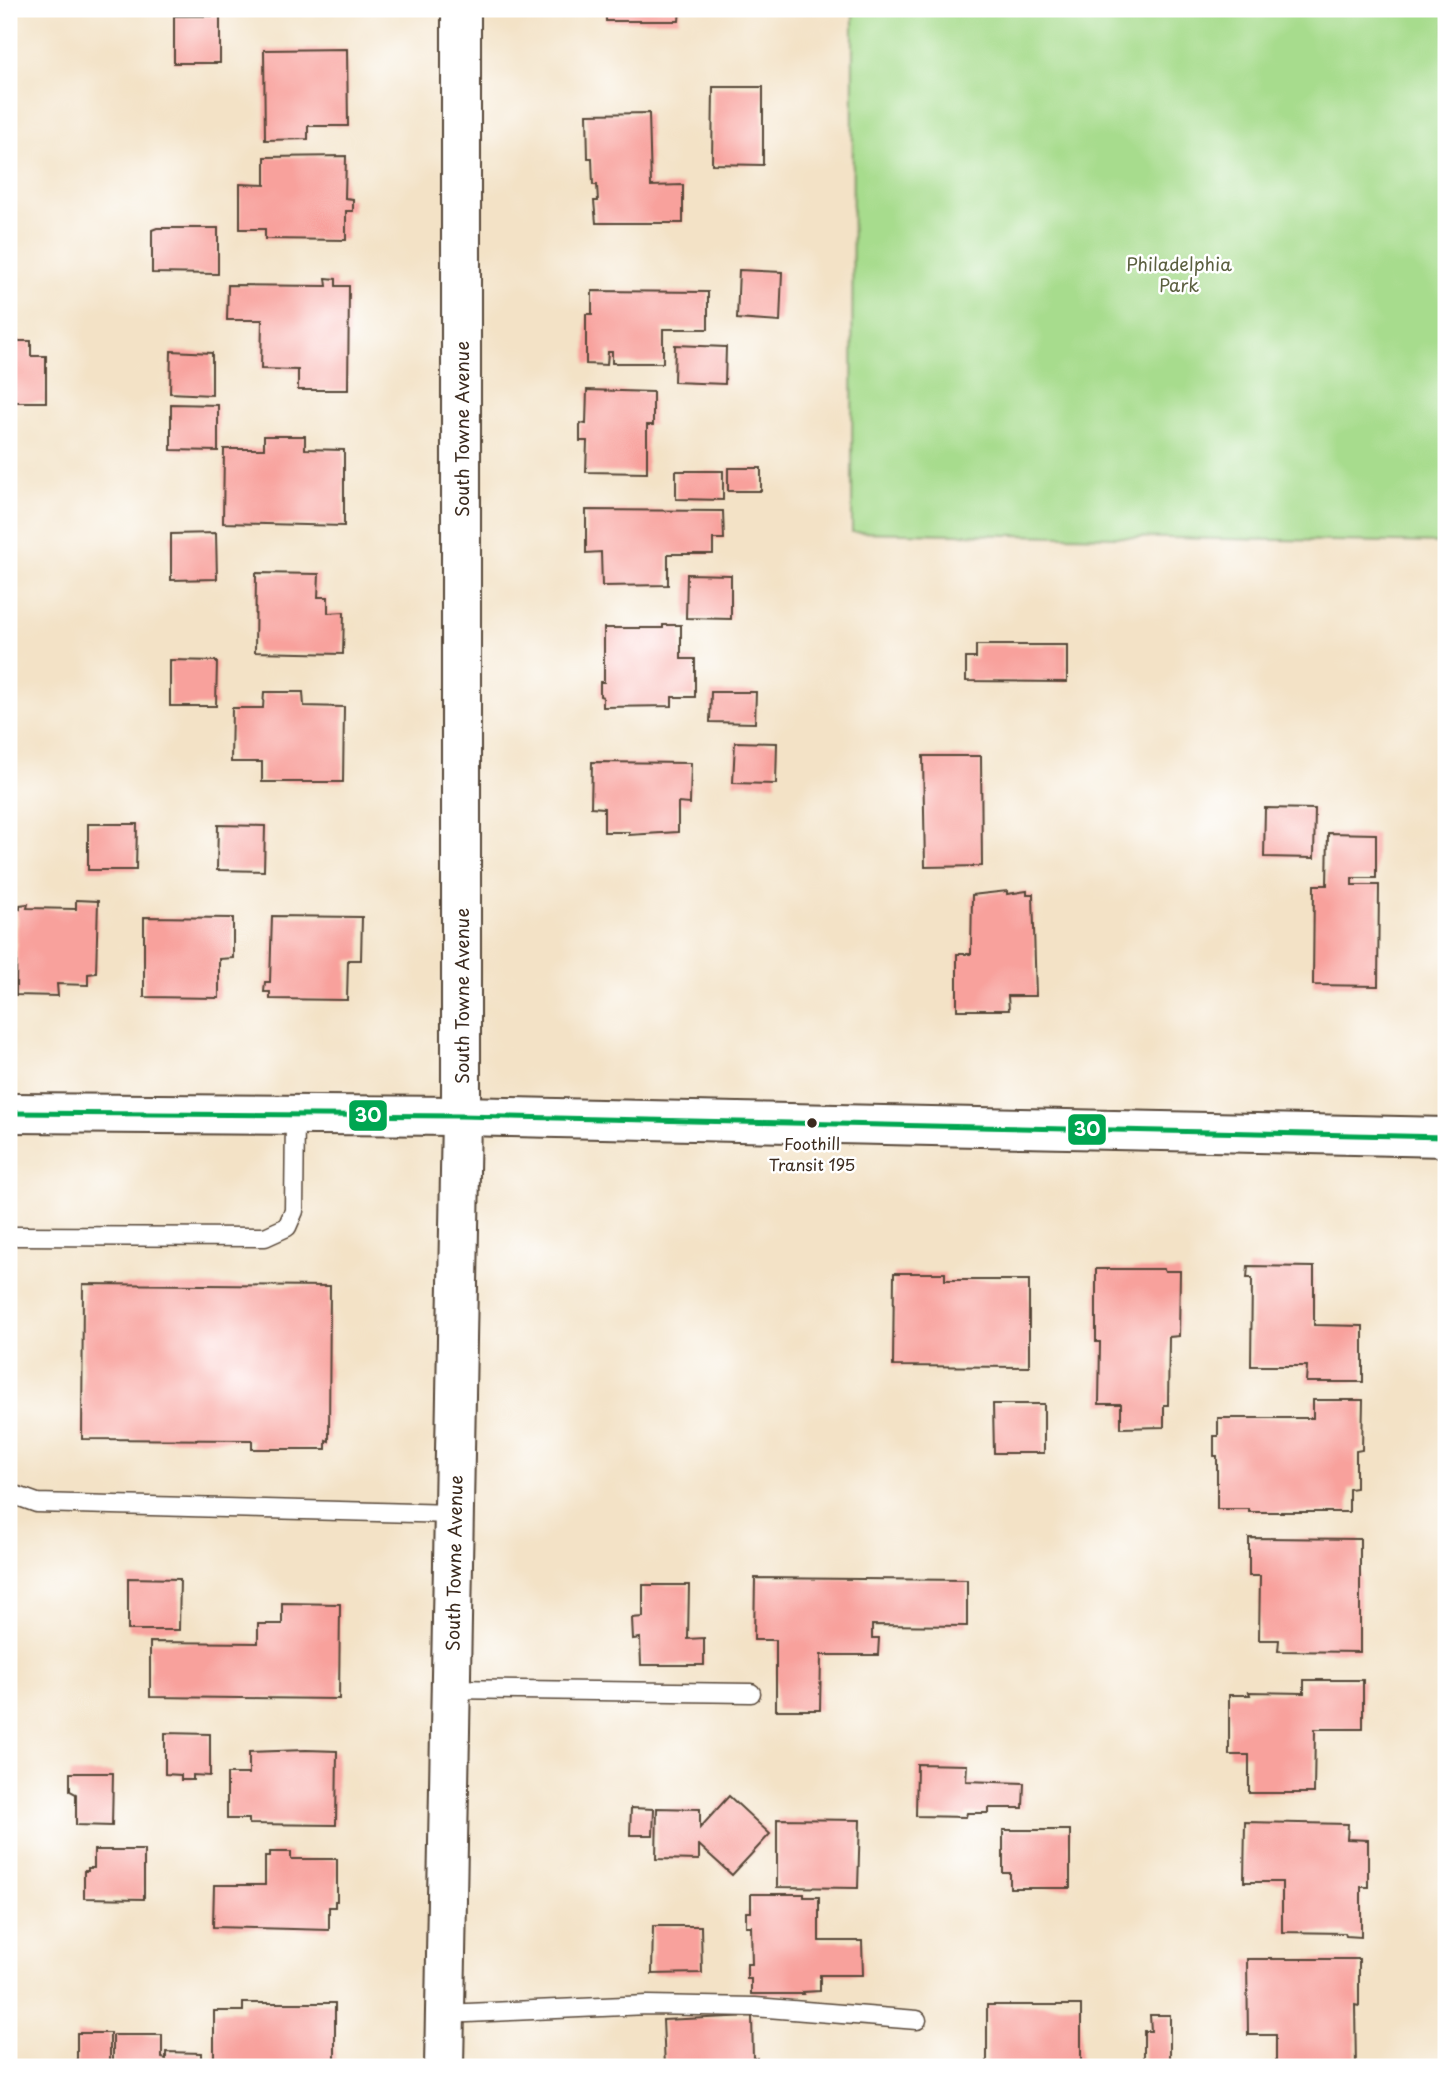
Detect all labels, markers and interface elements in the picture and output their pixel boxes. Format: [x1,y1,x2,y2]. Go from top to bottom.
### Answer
park label: Philadelphia Park [1126,250,1232,298]
street label: South Towne Avenue [448,341,475,517]
street label: South Towne Avenue [448,908,475,1084]
line badge: 30 [348,1099,388,1132]
text: 30 [355,1100,381,1128]
line badge: 30 [1067,1113,1107,1146]
text: 30 [1074,1114,1100,1142]
marker: Foothill Transit 195 [805,1116,819,1130]
place label: Foothill Transit 195 [769,1131,855,1176]
street label: South Towne Avenue [438,1475,468,1651]

